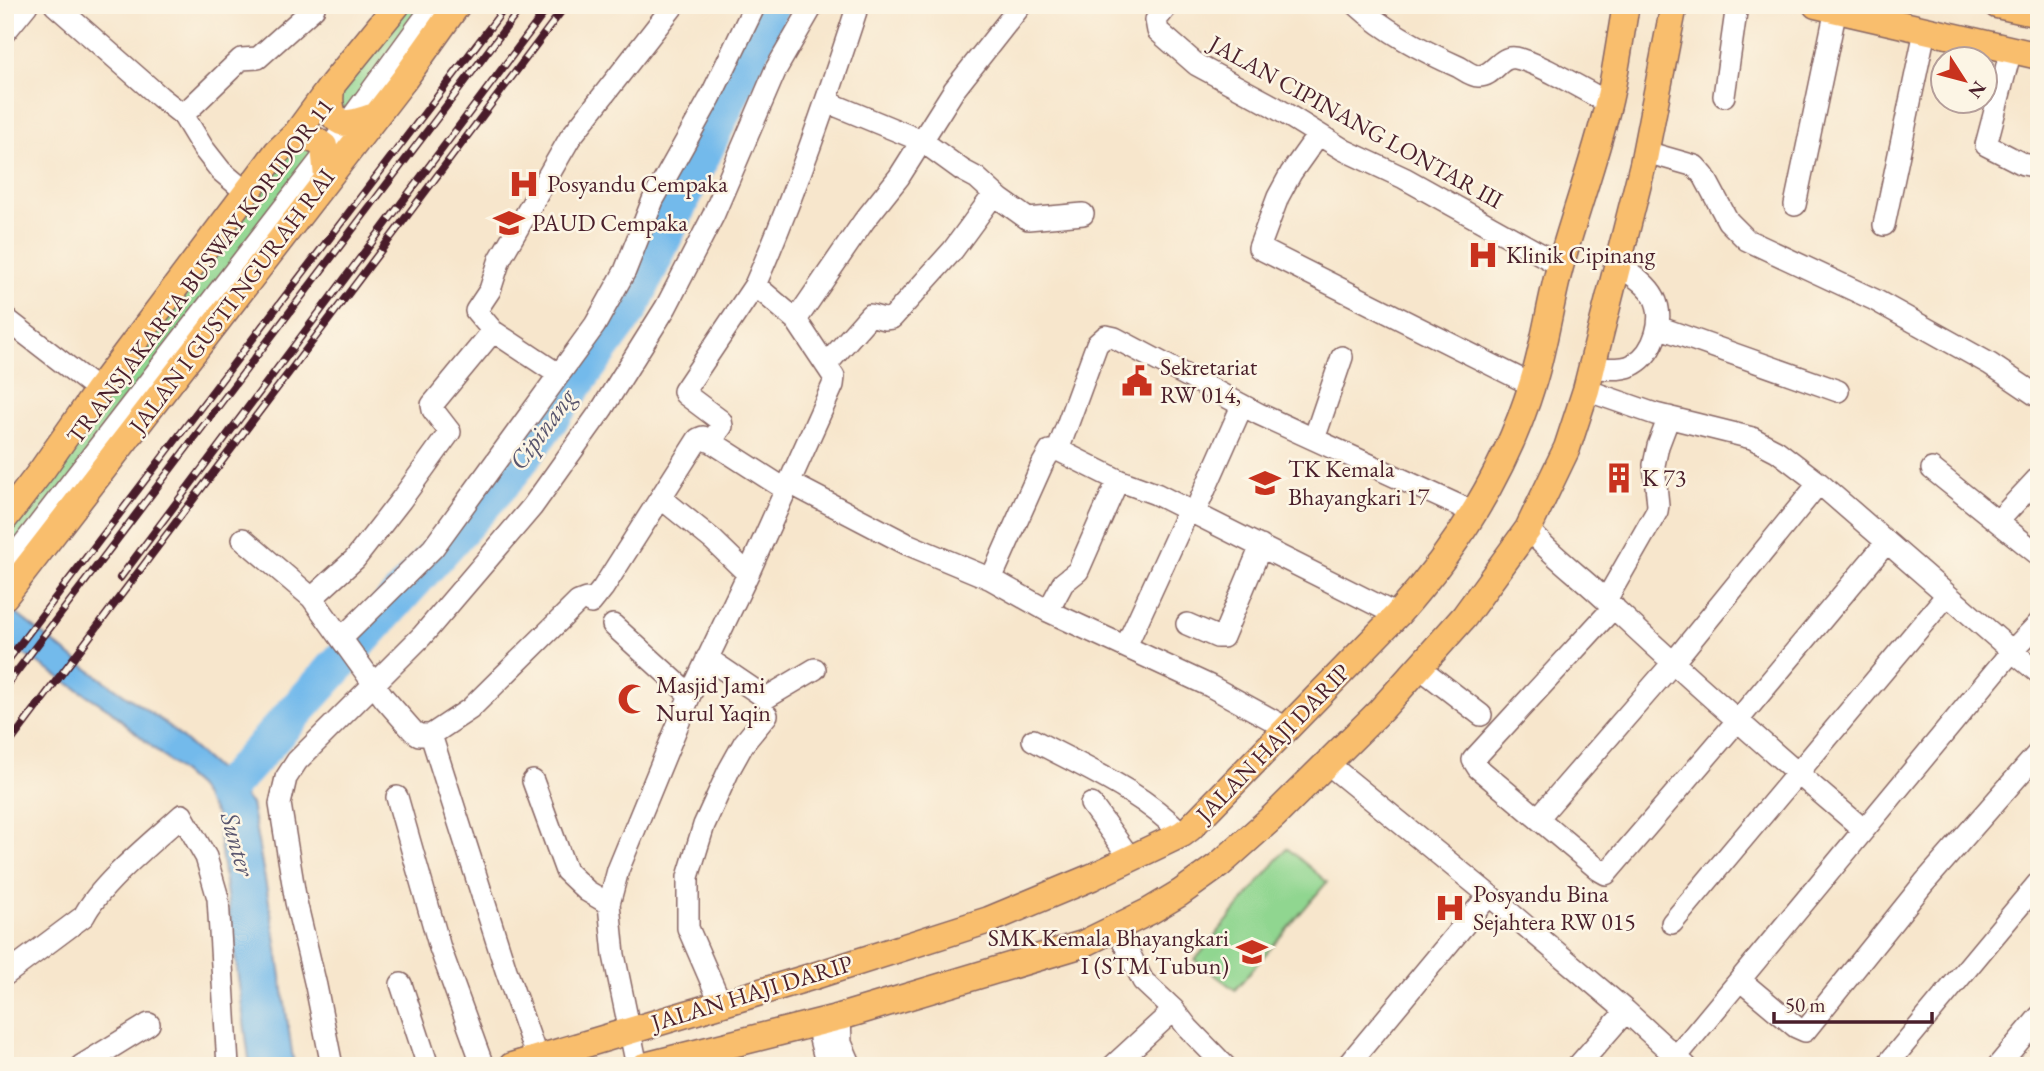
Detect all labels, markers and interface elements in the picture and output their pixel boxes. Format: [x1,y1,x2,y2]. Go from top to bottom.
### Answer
street label: JALAN CIPINANG LONTAR III [1202,27,1509,215]
north arrow [1928,46,1998,116]
text: N [1962,76,1992,104]
street label: TRANSJAKARTA BUSWAY KORIDOR 11 [59,91,340,450]
street label: JALAN I GUSTI NGURAH RAI [121,162,341,441]
hospital icon: Posyandu Cempaka [507,167,541,201]
place label: Posyandu Cempaka [547,168,728,199]
school or university icon: PAUD Cempaka [492,206,526,240]
place label: PAUD Cempaka [532,207,688,238]
hospital icon: Klinik Cipinang [1466,238,1500,272]
place label: Klinik Cipinang [1506,239,1656,270]
place label: Sekretariat RW 014, [1160,351,1258,410]
public building icon: Sekretariat RW 014, [1120,364,1154,398]
water label: Cipinang [501,381,584,477]
place label: TK Kemala Bhayangkari 17 [1288,453,1430,512]
building icon: K 73 [1602,461,1636,495]
place label: K 73 [1642,462,1686,493]
school or university icon: TK Kemala Bhayangkari 17 [1248,466,1282,500]
street label: JALAN HAJI DARIP [1188,657,1356,830]
place label: Masjid Jami Nurul Yaqin [656,669,771,728]
mosque icon: Masjid Jami Nurul Yaqin [616,682,650,716]
water label: Sunter [212,807,264,881]
place label: Posyandu Bina Sejahtera RW 015 [1473,878,1636,937]
hospital icon: Posyandu Bina Sejahtera RW 015 [1433,891,1467,925]
place label: SMK Kemala Bhayangkari I (STM Tubun) [988,922,1229,981]
school or university icon: SMK Kemala Bhayangkari I (STM Tubun) [1235,935,1269,969]
street label: JALAN HAJI DARIP [646,947,856,1038]
scale bar [1774,980,1932,1024]
text: 50 m [1785,991,1826,1018]

